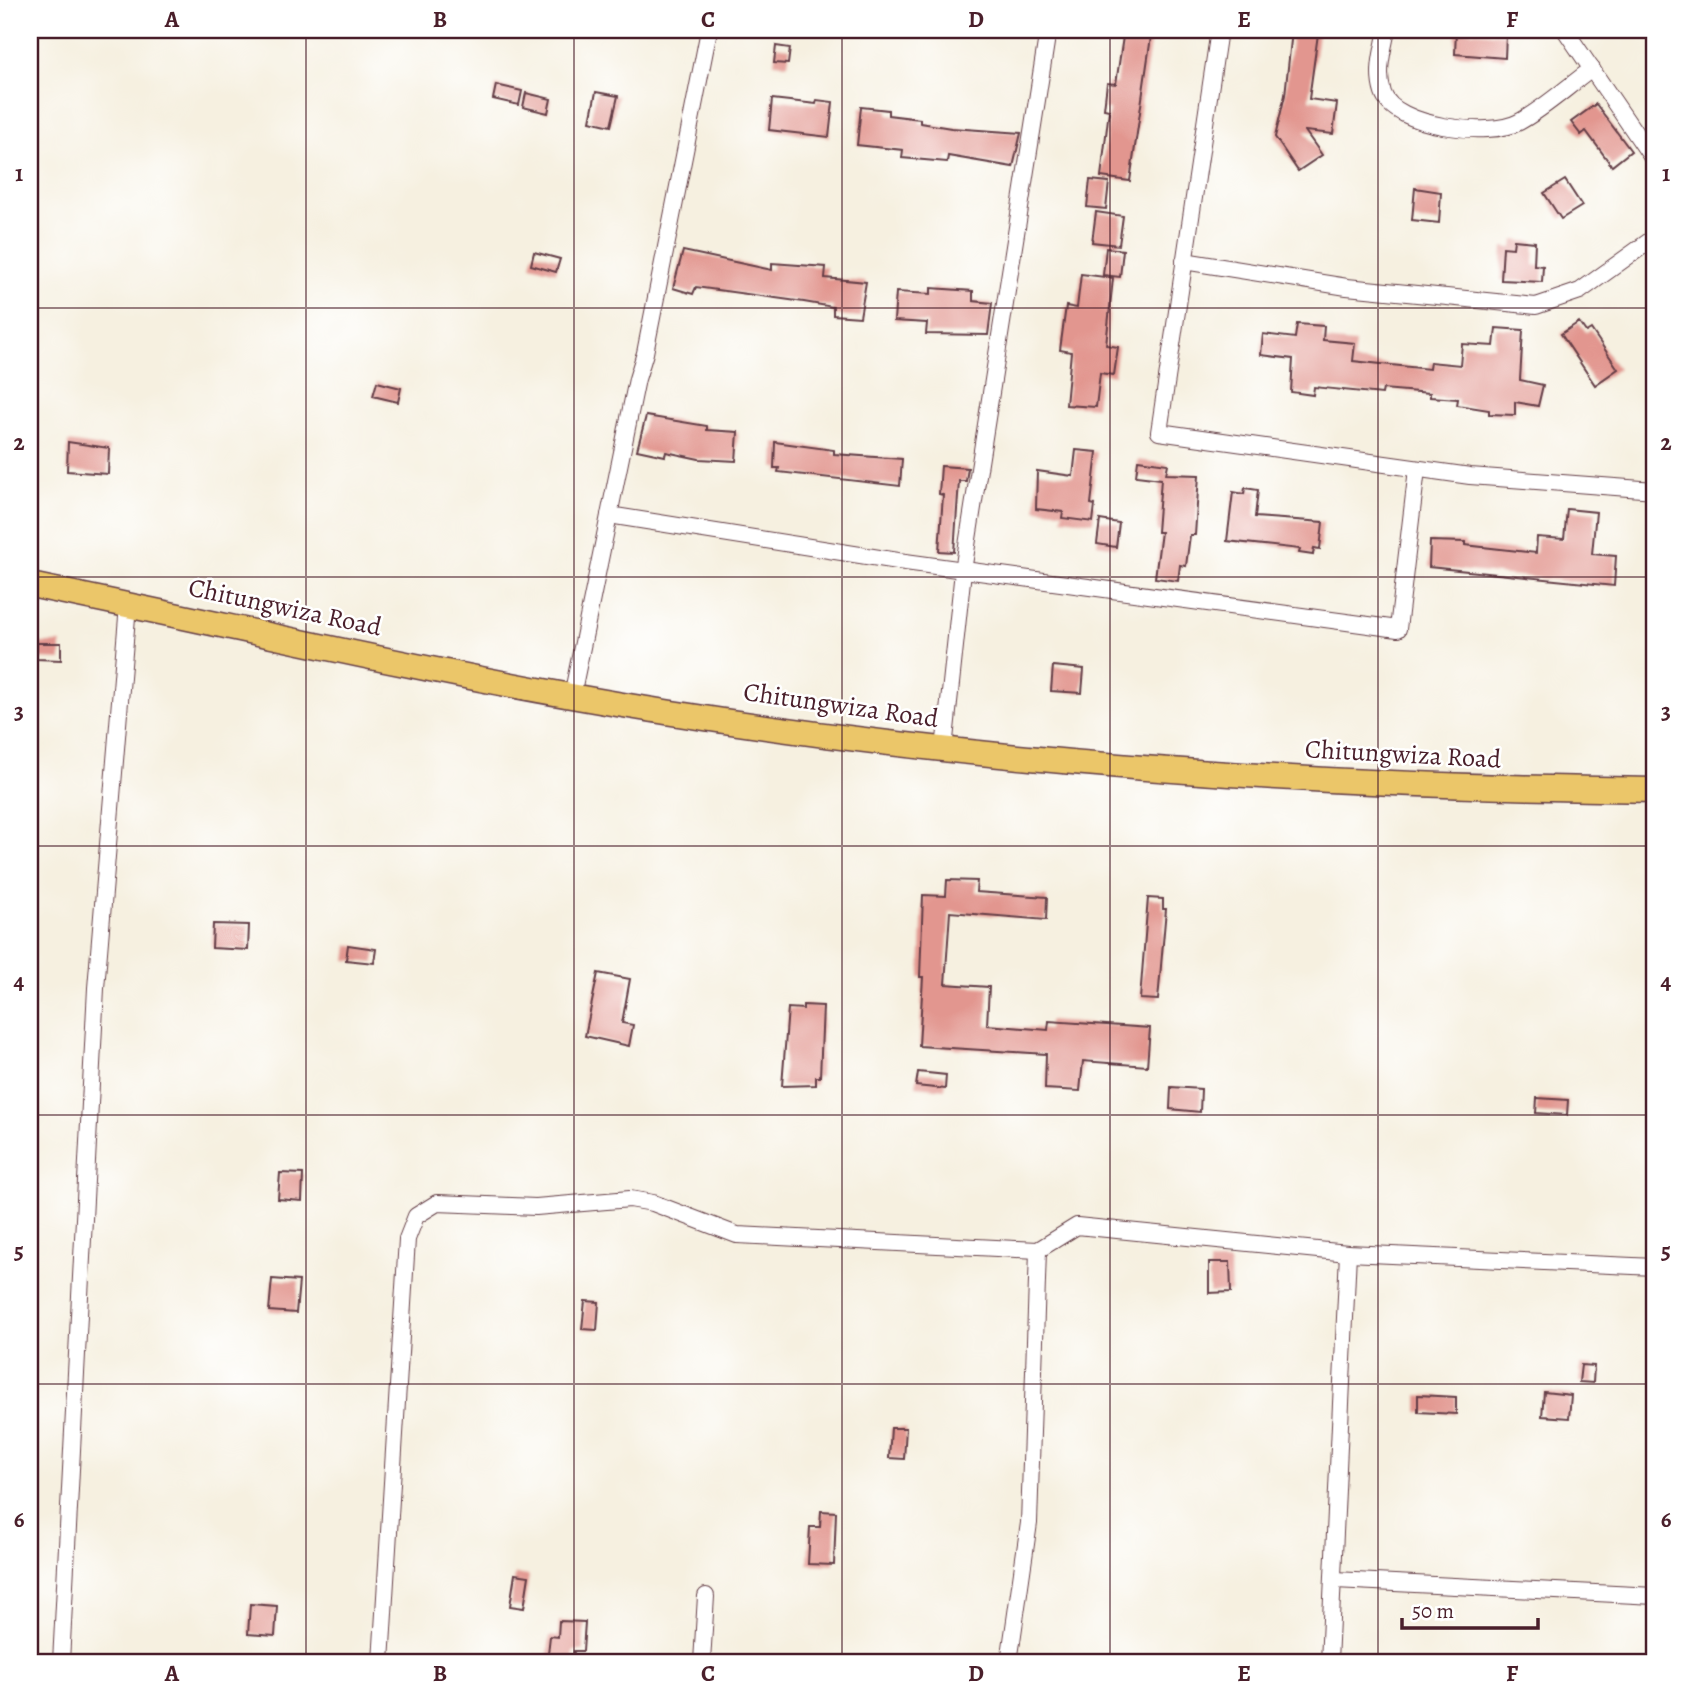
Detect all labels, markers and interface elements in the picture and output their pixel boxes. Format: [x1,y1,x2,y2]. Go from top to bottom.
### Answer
text: A [164,4,180,35]
text: B [433,4,447,35]
text: C [701,4,715,35]
text: D [968,4,984,35]
text: E [1237,4,1251,35]
text: F [1506,4,1519,35]
text: 1 [15,158,23,189]
text: 1 [1662,158,1670,189]
text: 2 [13,427,25,458]
text: 2 [1660,427,1672,458]
street label: Chitungwiza Road [185,569,385,645]
street label: Chitungwiza Road [741,674,941,736]
text: 3 [14,696,24,727]
text: 3 [1661,696,1671,727]
street label: Chitungwiza Road [1304,731,1502,777]
text: 4 [14,966,25,997]
text: 4 [1661,966,1672,997]
text: 5 [14,1235,24,1266]
text: 5 [1661,1235,1671,1266]
text: 6 [14,1504,25,1535]
text: 6 [1661,1504,1672,1535]
scale bar [1402,1587,1538,1631]
text: 50 m [1412,1597,1454,1625]
text: A [164,1658,180,1689]
text: B [433,1658,447,1689]
text: C [701,1658,715,1689]
text: D [968,1658,984,1689]
text: E [1237,1658,1251,1689]
text: F [1506,1658,1519,1689]

